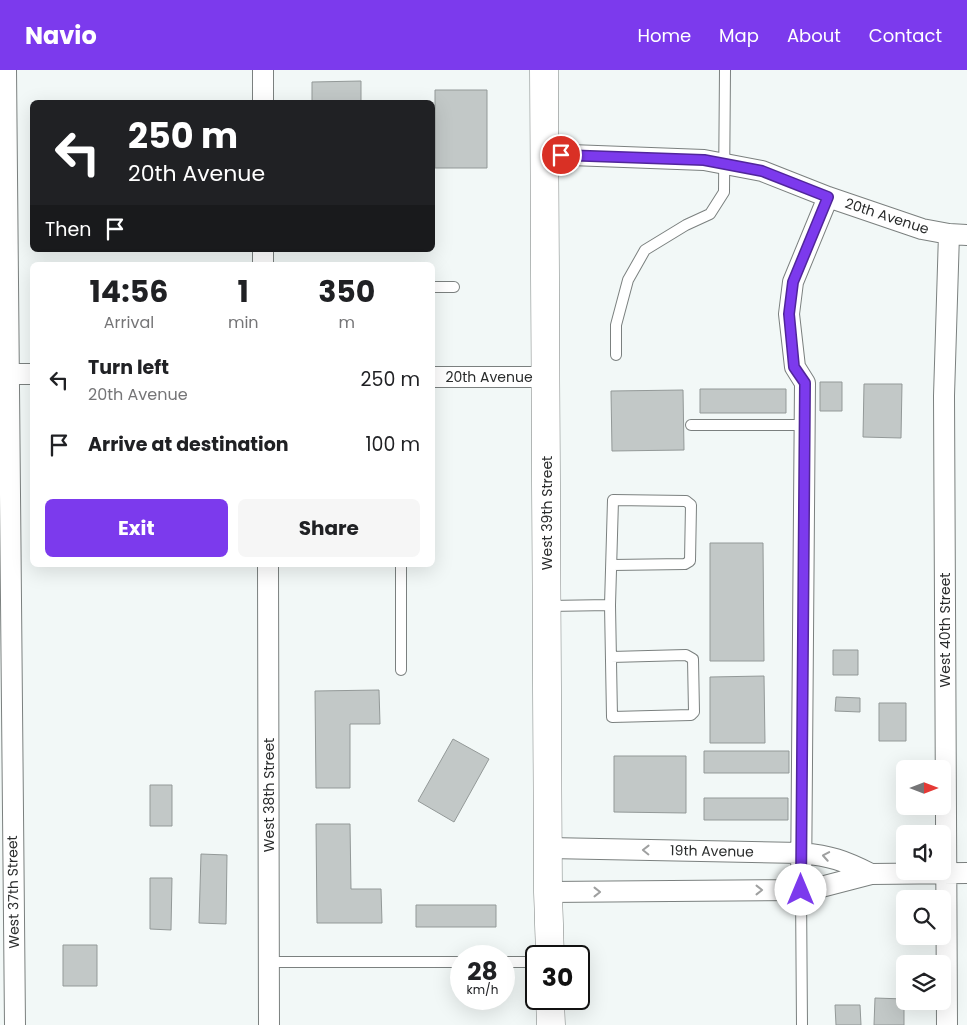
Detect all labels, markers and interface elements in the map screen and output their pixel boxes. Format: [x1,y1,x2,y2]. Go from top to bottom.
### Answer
text: Navio [25,19,97,52]
text: Home [637,23,691,48]
text: Map [719,23,759,48]
text: About [787,23,841,48]
text: Contact [869,23,942,48]
text: 250 m [128,111,238,160]
icon: left [45,120,110,185]
pin [540,134,582,176]
icon: arrive [547,141,575,169]
text: 20th Avenue [128,158,265,189]
street label: 20th Avenue [842,193,932,239]
icon: arrive [101,215,129,243]
text: Then [45,216,91,243]
text: 14:56 [90,270,168,313]
text: 1 [238,270,249,313]
text: 350 [318,270,375,313]
text: Arrival [104,311,154,334]
text: min [228,311,259,334]
text: m [339,311,355,334]
text: Turn left [88,354,169,381]
icon: left [45,366,73,394]
text: 250 m [361,366,420,393]
street label: 20th Avenue [445,367,533,387]
text: 20th Avenue [88,383,188,406]
icon: arrive [45,431,73,459]
text: Arrive at destination [88,431,289,458]
text: 100 m [365,431,420,458]
street label: West 39th Street [537,456,557,570]
button: Exit [45,499,228,557]
button: Share [238,499,420,557]
street label: West 40th Street [935,573,955,687]
street label: West 38th Street [259,738,279,852]
north arrow [896,760,951,815]
map controls [896,760,951,1010]
button: sound [896,825,951,880]
street label: West 37th Street [2,835,24,949]
street label: 19th Avenue [670,840,754,862]
one-way arrow [642,845,650,855]
one-way arrow [821,852,830,862]
position arrow [774,863,826,915]
one-way arrow [756,885,764,896]
one-way arrow [594,887,601,897]
button: search [896,890,951,945]
speed limit sign: 30 [525,945,590,1010]
text: 28 [467,954,498,989]
button: layers [896,955,951,1010]
text: km/h [467,981,498,998]

